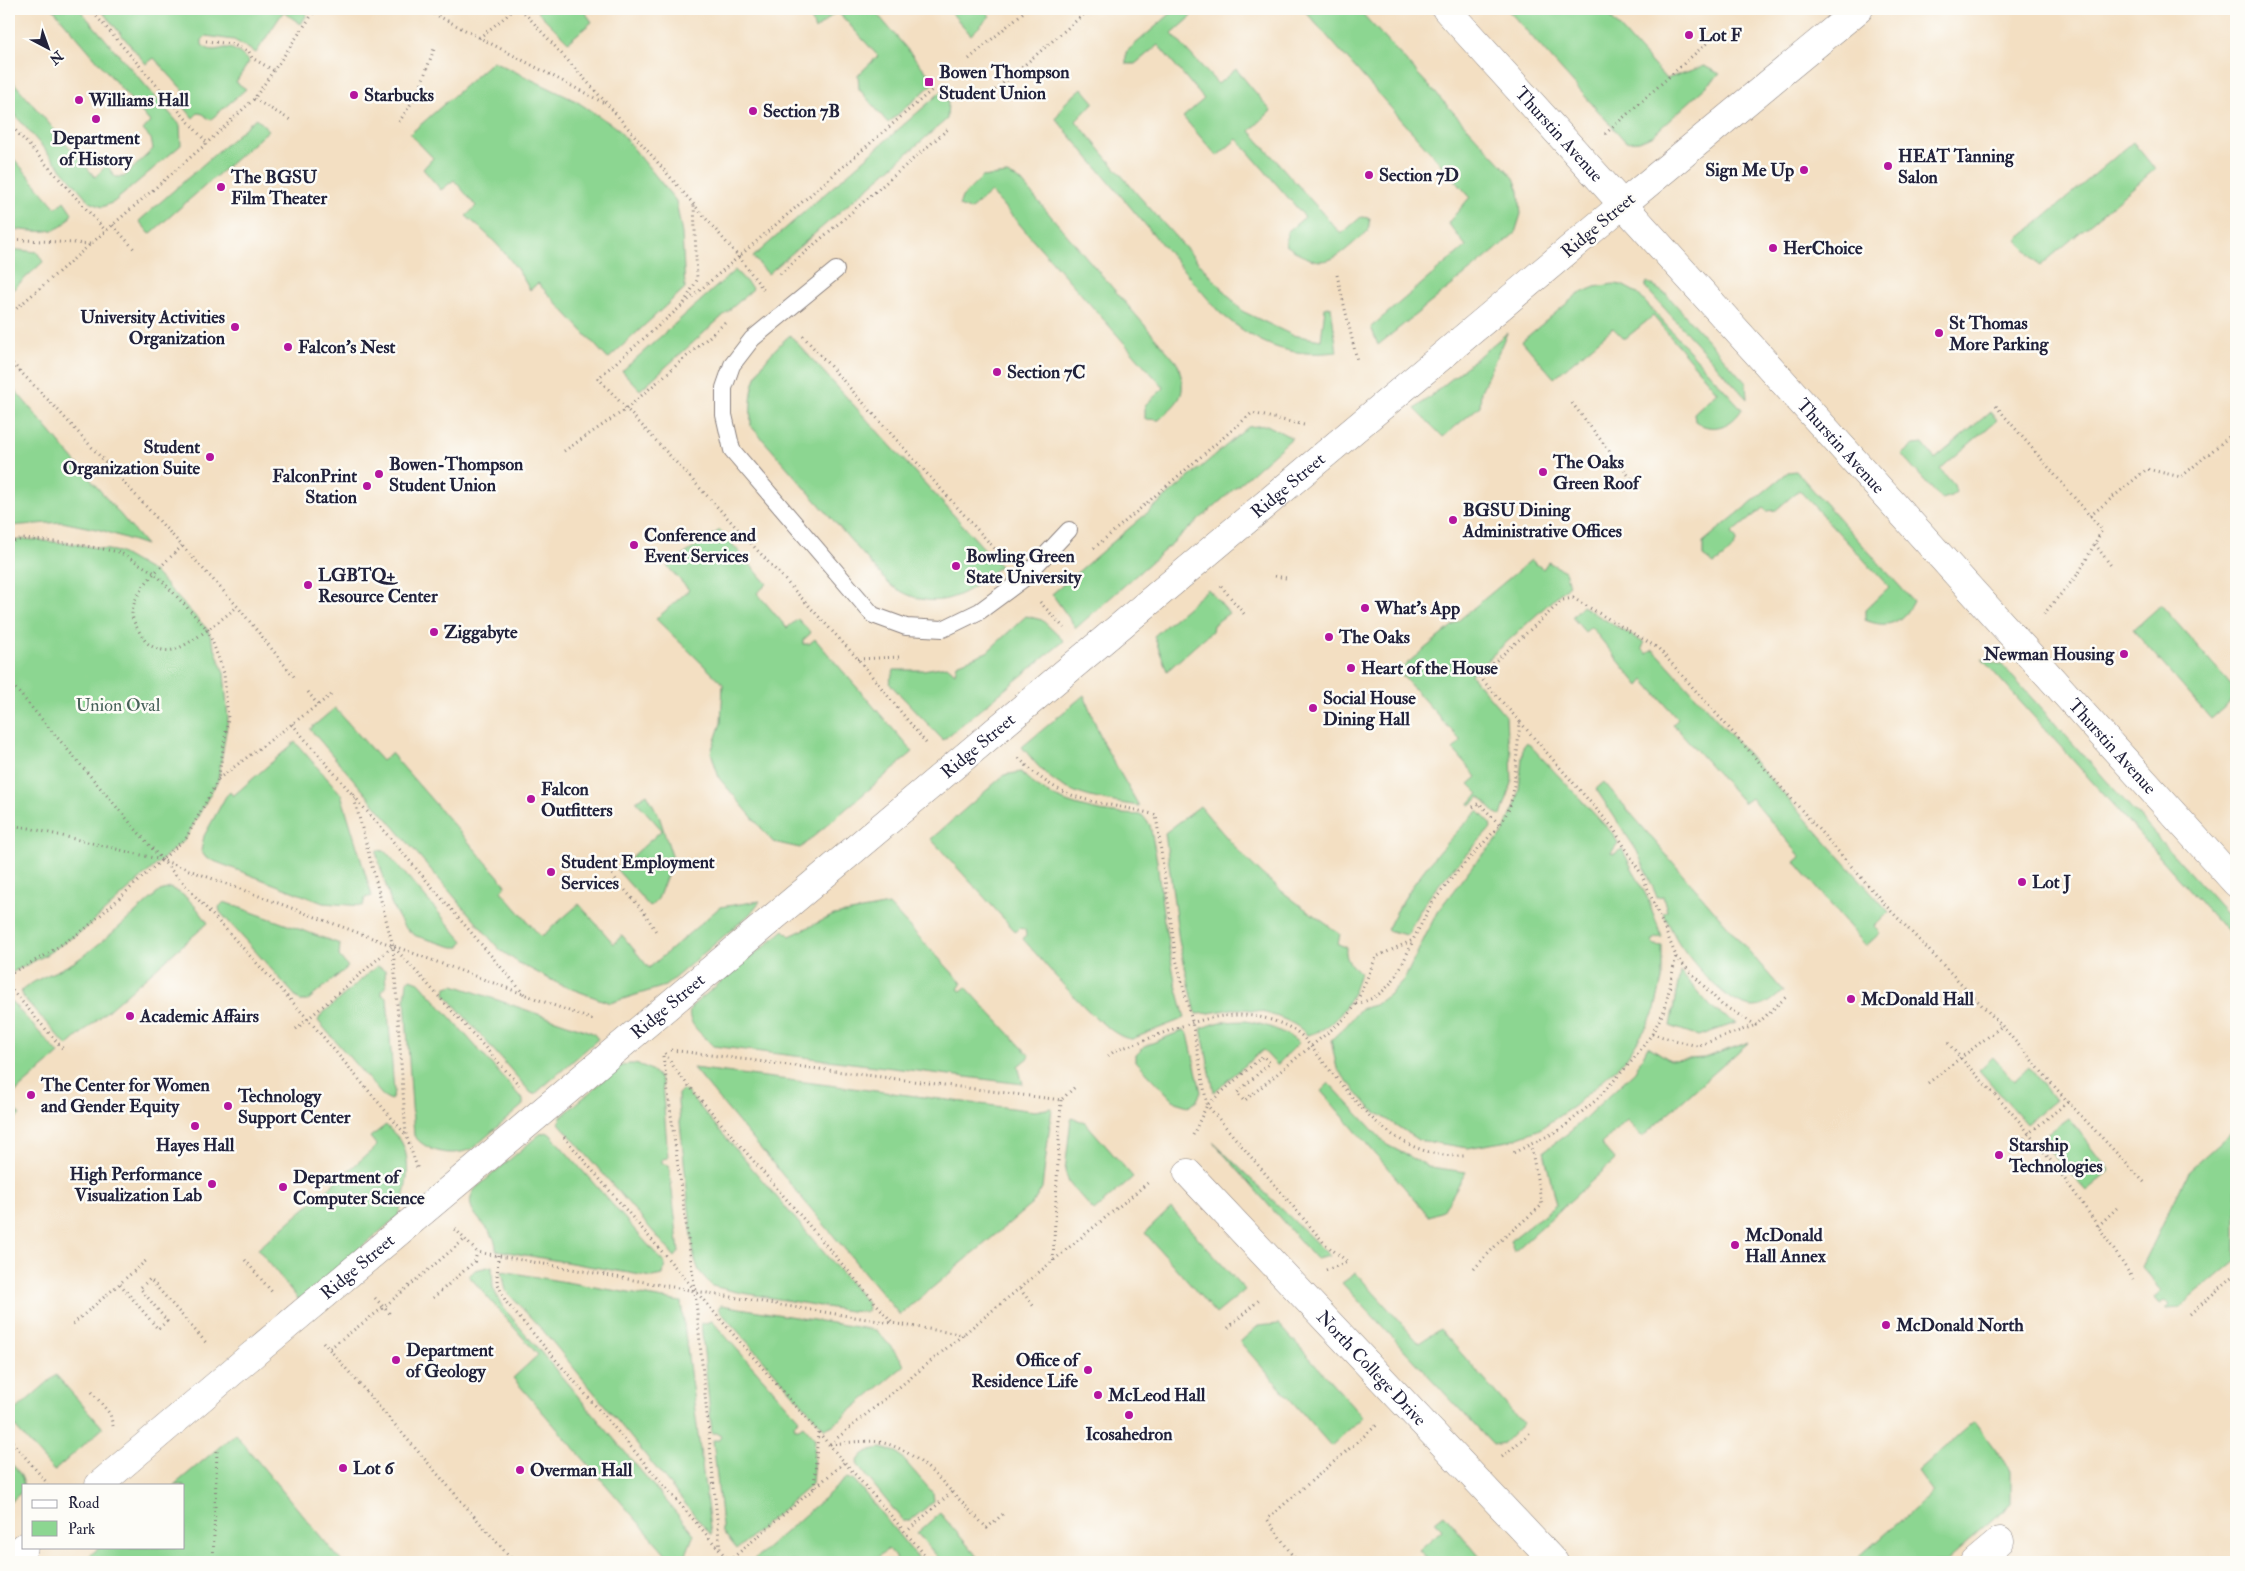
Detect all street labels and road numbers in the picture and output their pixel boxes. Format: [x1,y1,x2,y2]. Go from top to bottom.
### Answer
street label: Thurstin Avenue [1510,82,1608,188]
street label: Ridge Street [1556,188,1640,263]
street label: Thurstin Avenue [1792,394,1890,499]
street label: Ridge Street [1246,448,1330,524]
street label: Thurstin Avenue [2063,694,2162,800]
street label: Ridge Street [936,708,1020,784]
street label: Ridge Street [626,969,710,1044]
street label: Ridge Street [316,1229,400,1305]
street label: North College Drive [1311,1306,1431,1431]

